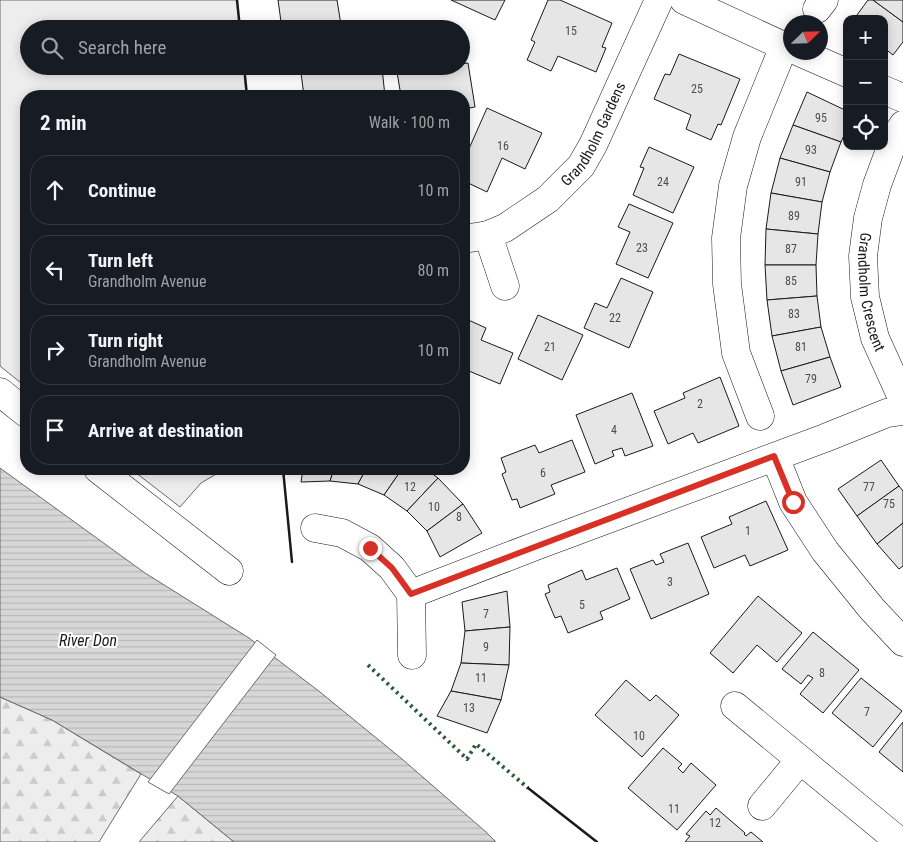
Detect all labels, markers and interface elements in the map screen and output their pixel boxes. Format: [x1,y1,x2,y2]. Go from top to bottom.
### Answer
north arrow [783,15,828,60]
map controls [843,15,888,150]
button: + [843,15,888,60]
search box [20,20,470,75]
house number: 15 [565,24,577,38]
icon: search [38,34,66,62]
text: Search here [78,36,166,59]
button: − [843,60,888,105]
street label: Grandholm Gardens [557,79,629,190]
house number: 25 [691,82,703,96]
button: locate [843,105,888,150]
text: 2 min [40,111,87,135]
house number: 95 [815,111,827,125]
text: Walk · 100 m [369,113,450,132]
house number: 16 [497,139,509,153]
house number: 93 [805,143,817,157]
house number: 24 [657,175,669,189]
house number: 91 [795,175,807,189]
icon: ahead [41,176,69,204]
text: Continue [88,179,156,202]
text: 10 m [417,181,449,200]
house number: 89 [788,209,800,223]
street label: Grandholm Crescent [854,232,889,354]
house number: 23 [636,241,648,255]
house number: 87 [785,242,797,256]
text: Turn left [88,249,153,272]
icon: left [41,256,69,284]
text: 80 m [417,261,449,280]
text: Grandholm Avenue [88,272,207,291]
house number: 85 [785,274,797,288]
house number: 83 [788,307,800,321]
house number: 22 [609,311,621,325]
text: Turn right [88,329,163,352]
icon: right [41,336,69,364]
house number: 21 [544,340,556,354]
house number: 81 [795,340,807,354]
text: 10 m [417,341,449,360]
text: Grandholm Avenue [88,352,207,371]
house number: 79 [805,372,817,386]
house number: 2 [697,397,703,411]
icon: arrive [41,416,69,444]
text: Arrive at destination [88,419,243,442]
house number: 4 [611,423,617,437]
house number: 6 [540,466,546,480]
house number: 12 [404,480,416,494]
house number: 77 [863,480,875,494]
route start [782,491,805,514]
house number: 75 [883,497,895,511]
house number: 10 [428,500,440,514]
house number: 8 [456,510,462,524]
house number: 1 [745,524,751,538]
route end [359,537,382,560]
house number: 3 [667,575,673,589]
house number: 5 [579,598,585,612]
house number: 7 [483,607,489,621]
water label: River Don [59,631,117,650]
house number: 9 [483,640,489,654]
house number: 8 [819,666,825,680]
house number: 11 [475,671,487,685]
house number: 13 [463,701,475,715]
house number: 7 [864,705,870,719]
house number: 10 [633,729,645,743]
house number: 11 [668,802,680,816]
house number: 12 [709,816,721,830]

